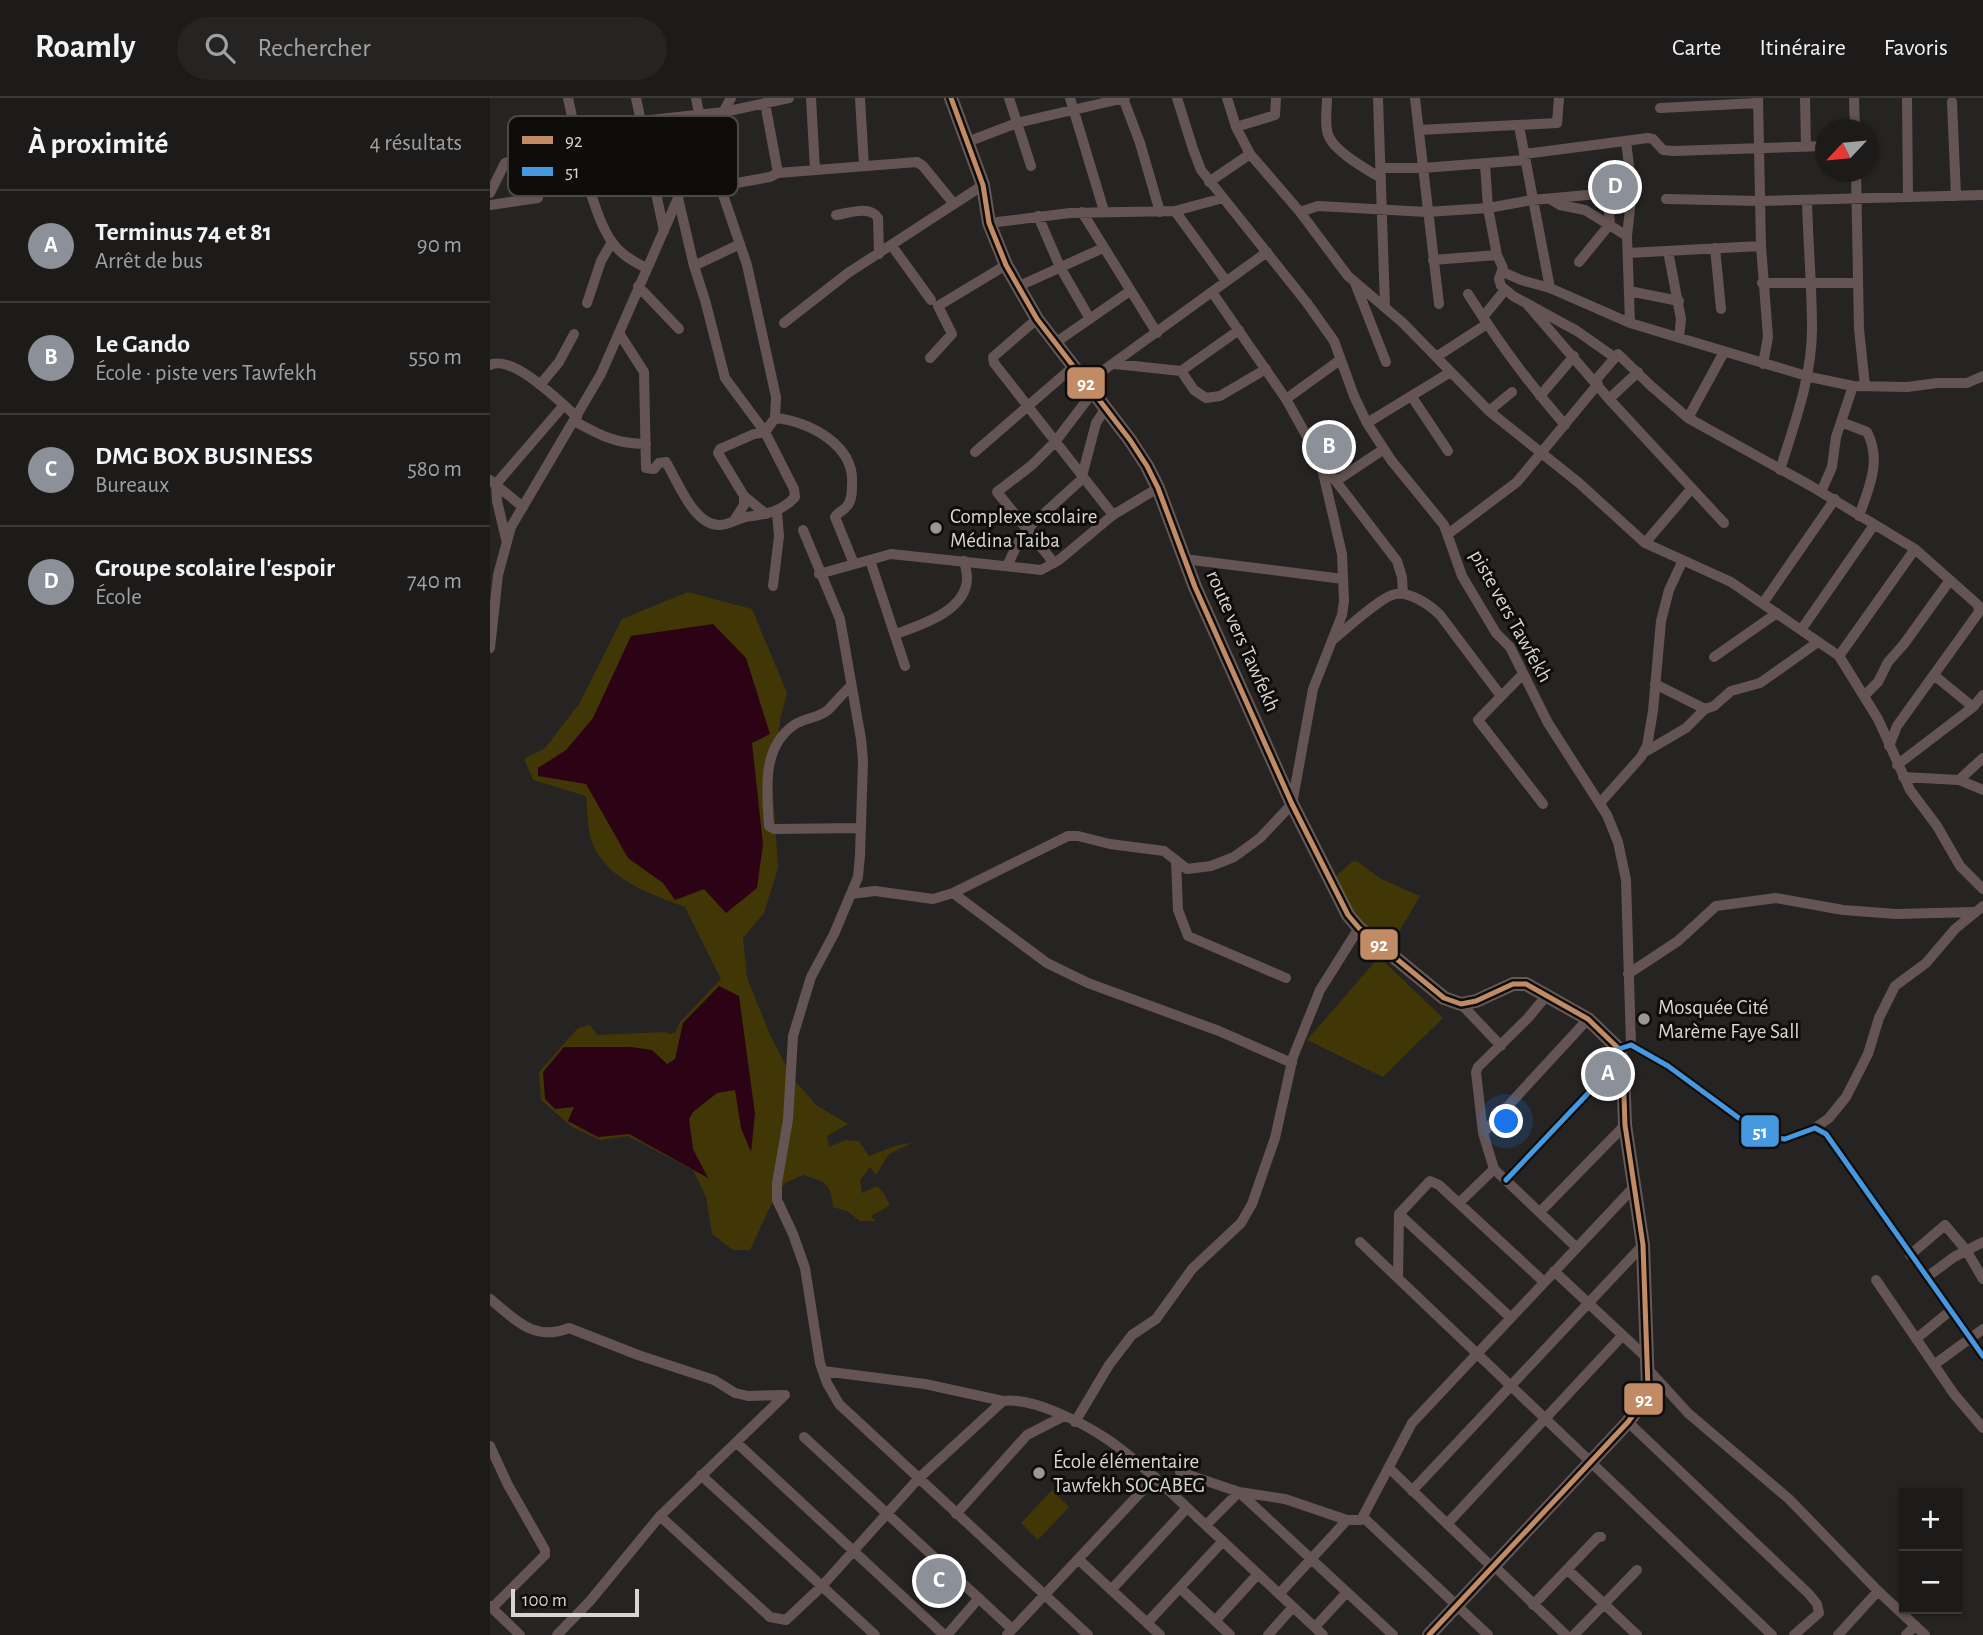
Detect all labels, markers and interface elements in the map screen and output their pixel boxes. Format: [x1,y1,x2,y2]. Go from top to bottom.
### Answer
search box [177,17,667,80]
icon: search [201,29,239,67]
text: Roamly [35,31,135,64]
text: Rechercher [257,35,371,61]
text: Carte [1672,36,1721,60]
text: Itinéraire [1759,36,1846,60]
text: Favoris [1884,36,1948,60]
legend [508,116,738,196]
north arrow [1815,119,1878,182]
text: À proximité [28,129,168,159]
text: 4 résultats [369,132,462,155]
text: 92 [565,132,583,151]
pin: D [1592,161,1638,213]
text: 51 [565,163,579,182]
text: Terminus 74 et 81 [95,219,272,245]
text: A [44,234,58,257]
text: 90 m [417,234,462,257]
text: Arrêt de bus [95,250,203,273]
text: Le Gando [95,331,190,357]
text: B [44,346,58,369]
text: 550 m [408,346,462,369]
text: École · piste vers Tawfekh [95,362,317,385]
line badge: 92 [1066,366,1106,400]
text: 92 [1077,375,1095,394]
pin: B [1306,421,1352,473]
text: DMG BOX BUSINESS [95,443,313,469]
text: C [45,458,57,481]
text: 580 m [407,458,462,481]
text: Bureaux [95,474,169,497]
place label: Complexe scolaire Médina Taiba [950,506,1097,551]
marker: Complexe scolaire Médina Taiba [928,520,944,536]
street label: piste vers Tawfekh [1466,546,1556,686]
text: Groupe scolaire l'espoir [95,555,335,581]
street label: route vers Tawfekh [1202,567,1284,715]
text: D [43,570,59,593]
text: 740 m [407,570,462,593]
text: École [95,586,142,609]
line badge: 92 [1359,928,1399,961]
text: 92 [1370,936,1388,955]
place label: Mosquée Cité Marème Faye Sall [1658,997,1800,1042]
marker: Mosquée Cité Marème Faye Sall [1636,1011,1652,1027]
pin: A [1585,1048,1631,1100]
your location [1489,1104,1523,1138]
line badge: 51 [1740,1114,1780,1148]
text: 51 [1752,1123,1768,1142]
line badge: 92 [1623,1382,1664,1416]
text: 92 [1635,1391,1653,1410]
place label: École élémentaire Tawfekh SOCABEG [1053,1449,1205,1496]
marker: École élémentaire Tawfekh SOCABEG [1031,1465,1047,1481]
map controls [1899,1488,1962,1614]
button: + [1899,1488,1962,1551]
button: − [1899,1551,1962,1614]
pin: C [916,1555,962,1607]
scale bar [511,1586,639,1618]
text: 100 m [522,1591,567,1610]

